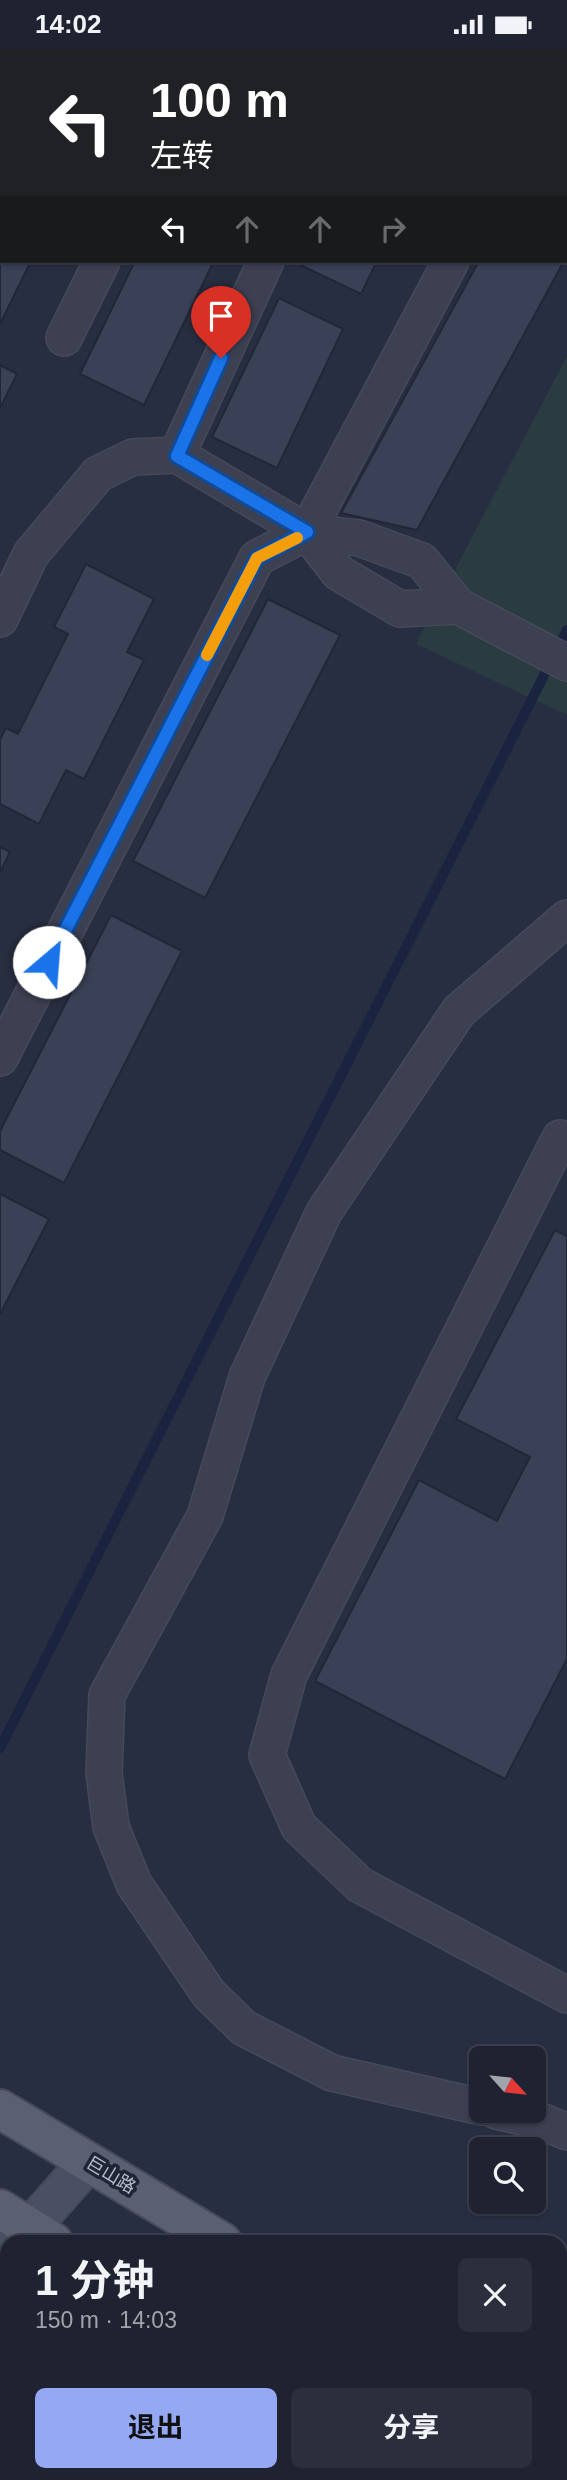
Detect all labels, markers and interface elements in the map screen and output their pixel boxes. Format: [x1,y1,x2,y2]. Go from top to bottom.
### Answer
text: 14:02 [35,9,102,39]
text: 100 m [150,73,289,127]
icon: left [35,77,126,168]
text: 左转 [150,138,214,174]
icon: left [155,210,193,248]
icon: ahead [228,210,266,248]
icon: ahead [301,210,339,248]
icon: right [374,210,412,248]
pin [191,286,251,358]
icon: arrive [202,297,240,335]
position arrow [12,925,86,999]
north arrow [469,2046,546,2123]
map controls [469,2046,546,2214]
button: search [469,2137,546,2214]
street label: 巨山路 [83,2153,139,2197]
text: 1 分钟 [35,2257,154,2304]
button: close [458,2258,532,2332]
text: 150 m · 14:03 [35,2307,177,2333]
button: 退出 [35,2388,277,2468]
button: 分享 [291,2388,532,2468]

